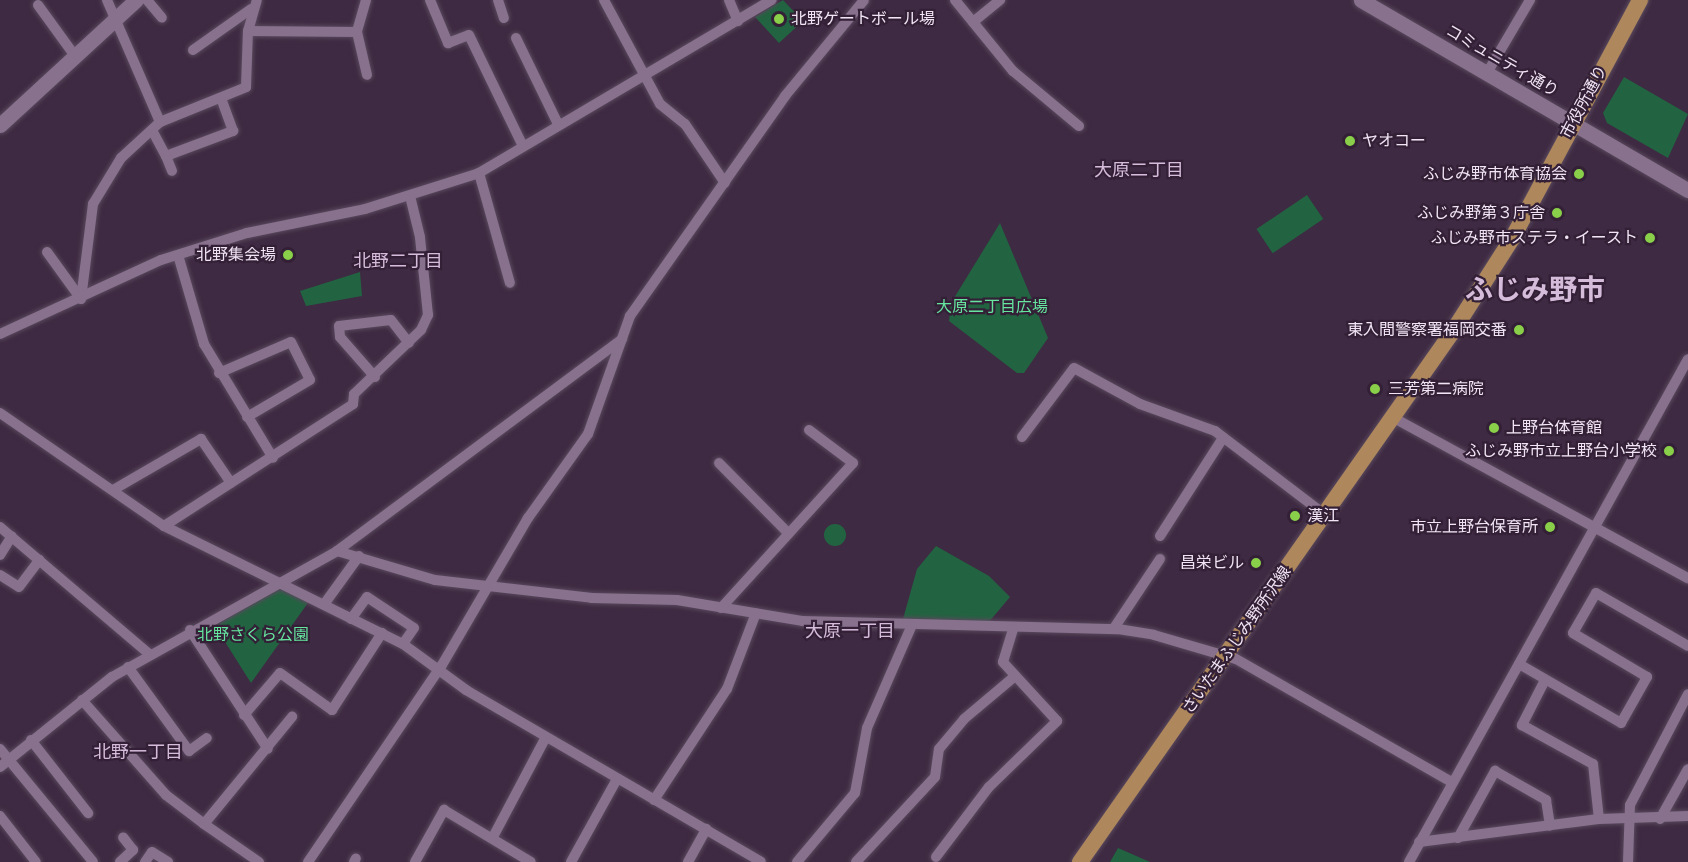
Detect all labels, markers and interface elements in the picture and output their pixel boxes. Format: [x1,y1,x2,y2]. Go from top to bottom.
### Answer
place label: 北野ゲートボール場 [791,9,935,29]
marker: 北野ゲートボール場 [772,12,786,26]
street label: コミュニティ通り [1442,21,1562,101]
street label: 市役所通り [1557,62,1611,142]
place label: ヤオコー [1362,131,1426,151]
marker: ヤオコー [1343,134,1357,148]
district label: 大原二丁目 [1094,159,1184,181]
place label: ふじみ野市体育協会 [1423,164,1567,184]
marker: ふじみ野市体育協会 [1572,167,1586,181]
place label: ふじみ野第３庁舎 [1417,203,1545,223]
marker: ふじみ野第３庁舎 [1550,206,1564,220]
place label: ふじみ野市ステラ・イースト [1430,228,1638,248]
marker: ふじみ野市ステラ・イースト [1643,231,1657,245]
place label: 北野集会場 [196,245,276,265]
marker: 北野集会場 [281,248,295,262]
district label: 北野二丁目 [353,250,443,272]
district label: ふじみ野市 [1465,272,1605,306]
park label: 大原二丁目広場 [936,297,1048,317]
place label: 東入間警察署福岡交番 [1347,320,1507,340]
marker: 東入間警察署福岡交番 [1512,323,1526,337]
place label: 三芳第二病院 [1388,379,1484,399]
marker: 三芳第二病院 [1366,380,1384,398]
place label: 上野台体育館 [1506,418,1602,438]
marker: 上野台体育館 [1487,421,1501,435]
place label: ふじみ野市立上野台小学校 [1465,441,1657,461]
marker: ふじみ野市立上野台小学校 [1662,444,1676,458]
place label: 漢江 [1307,506,1339,526]
marker: 漢江 [1288,509,1302,523]
place label: 市立上野台保育所 [1410,517,1538,537]
marker: 市立上野台保育所 [1543,520,1557,534]
place label: 昌栄ビル [1180,553,1244,573]
marker: 昌栄ビル [1249,556,1263,570]
street label: さいたまふじみ野所沢線 [1179,562,1295,718]
district label: 大原一丁目 [805,620,895,642]
park label: 北野さくら公園 [197,625,309,645]
district label: 北野一丁目 [93,741,183,763]

